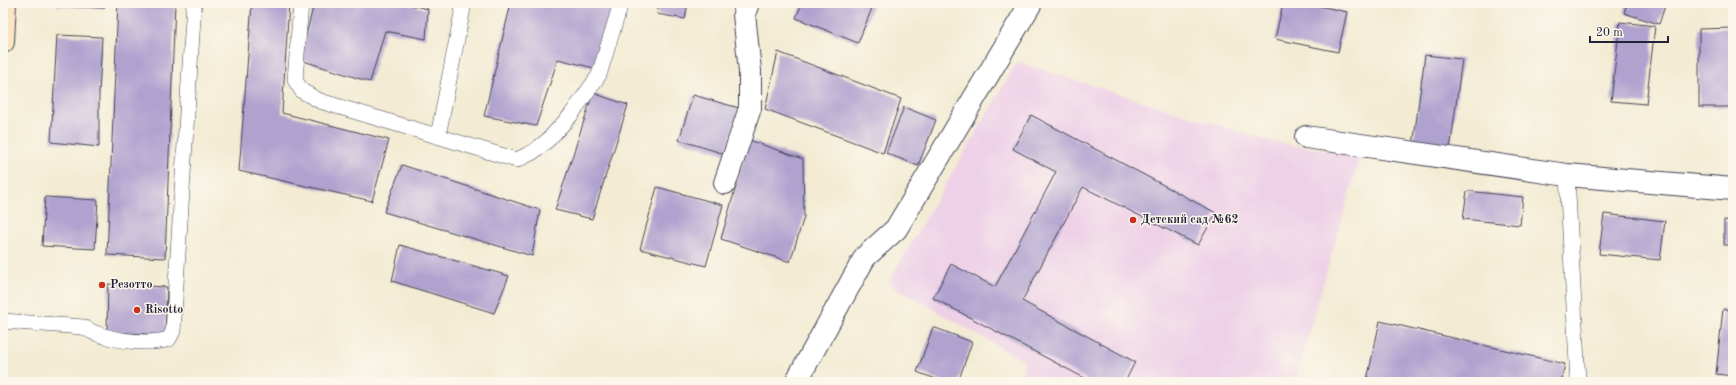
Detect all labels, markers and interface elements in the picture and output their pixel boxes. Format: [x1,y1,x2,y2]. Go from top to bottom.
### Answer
scale bar [1590,18,1668,44]
text: 20 m [1596,27,1623,39]
place label: Детский сад №62 [1141,214,1238,226]
marker: Детский сад №62 [1128,215,1138,225]
place label: Резотто [110,279,152,291]
marker: Резотто [97,280,107,290]
place label: Risotto [145,304,183,316]
marker: Risotto [132,305,142,315]

